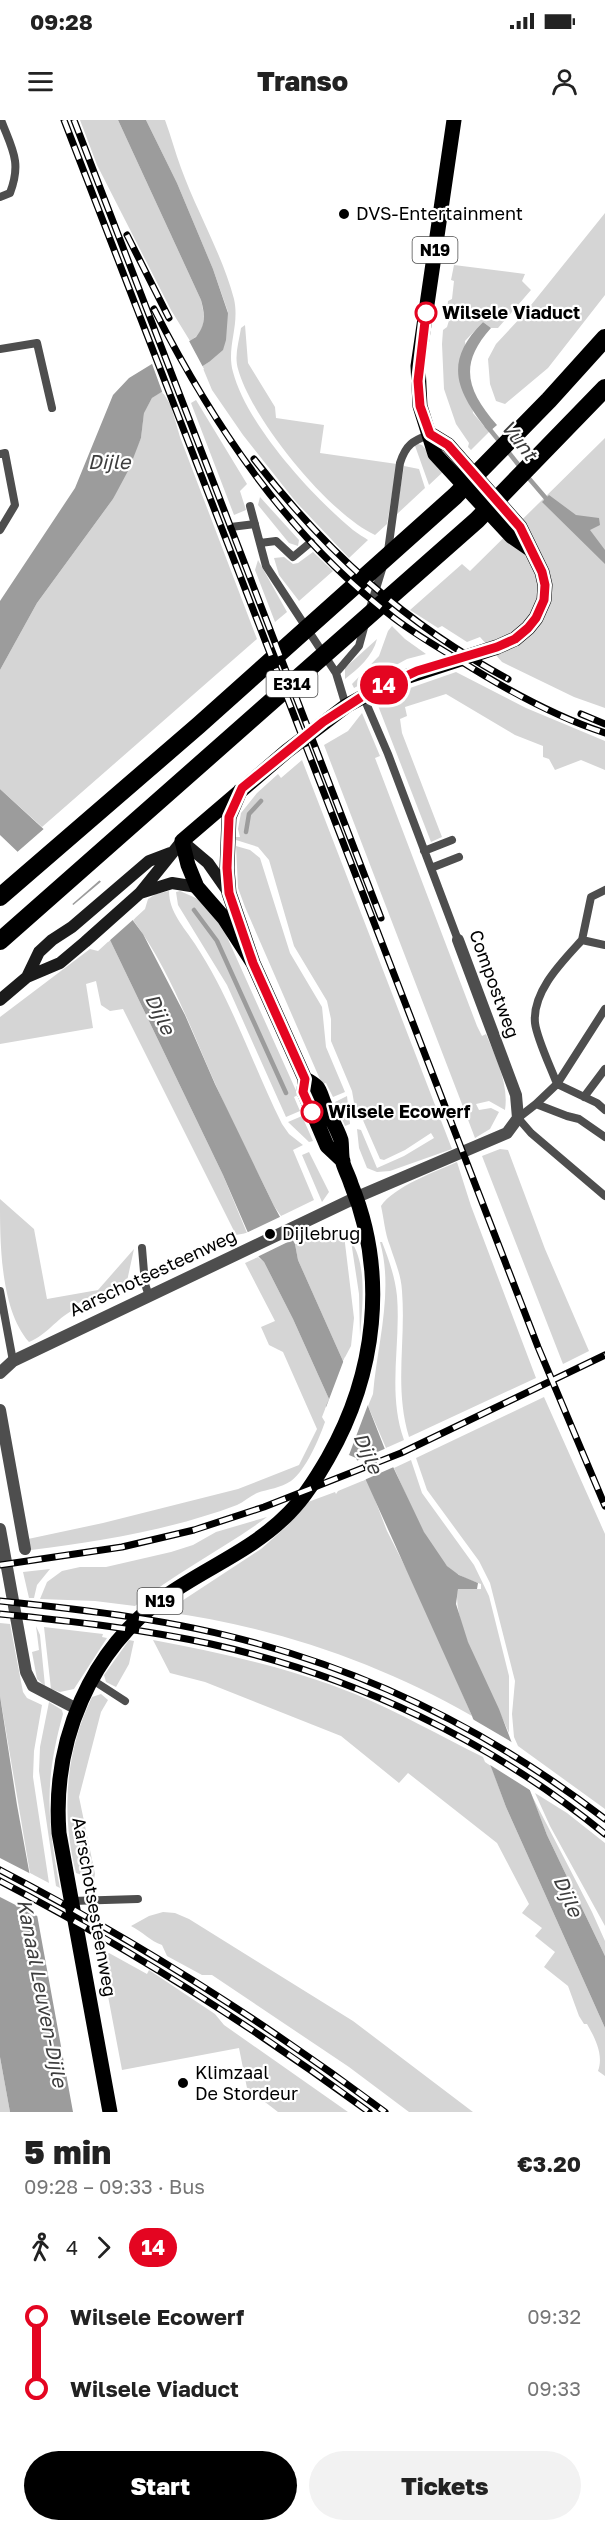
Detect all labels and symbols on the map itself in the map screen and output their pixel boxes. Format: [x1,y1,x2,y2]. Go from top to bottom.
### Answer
place label: DVS-Entertainment [356,202,523,224]
marker: DVS-Entertainment [337,207,351,221]
road number: N19 [412,237,458,263]
place label: Wilsele Viaduct [442,301,580,323]
marker: Wilsele Viaduct [415,302,437,324]
water label: Vunt [497,414,544,466]
water label: Dijle [88,449,132,474]
line badge: 14 [357,666,411,704]
road number: E314 [266,671,318,697]
street label: Compostweg [465,926,525,1041]
water label: Dijle [140,989,182,1040]
place label: Wilsele Ecowerf [328,1100,471,1122]
marker: Wilsele Ecowerf [301,1101,323,1123]
place label: Dijlebrug [282,1222,360,1244]
street label: Aarschotsesteenweg [65,1224,240,1321]
marker: Dijlebrug [263,1227,277,1241]
water label: Dijle [348,1428,389,1479]
road number: N19 [138,1588,182,1614]
street label: Aarschotsesteenweg [68,1815,122,1998]
water label: Dijle [548,1871,589,1922]
water label: Kanaal Leuven-Dijle [12,1897,73,2090]
place label: Klimzaal De Stordeur [195,2061,298,2104]
marker: Klimzaal De Stordeur [176,2076,190,2090]

